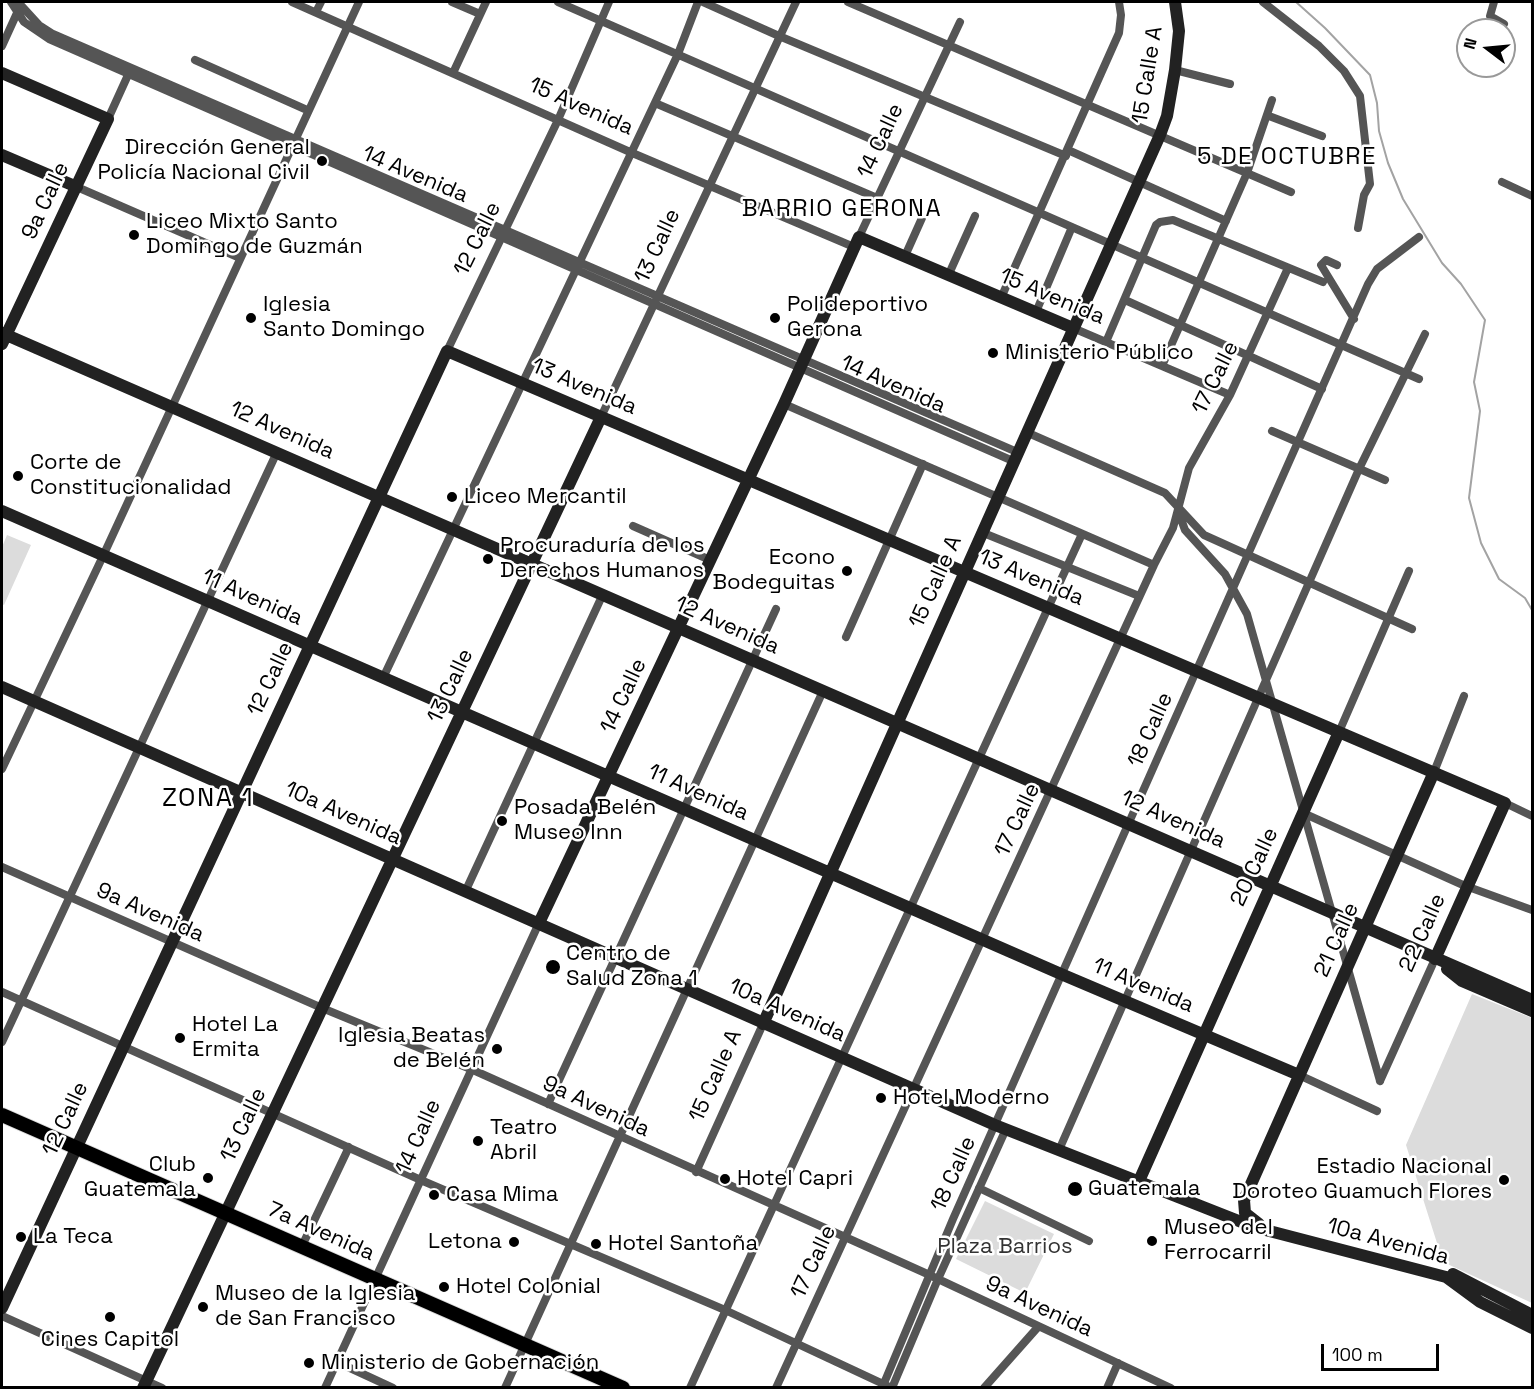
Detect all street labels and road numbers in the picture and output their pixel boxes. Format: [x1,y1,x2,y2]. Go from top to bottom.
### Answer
street label: 15 Calle A [1127,24,1169,126]
street label: 15 Avenida [525,72,637,142]
street label: 14 Calle [852,100,910,182]
street label: 14 Avenida [358,141,472,209]
street label: 9a Calle [17,158,75,244]
street label: 12 Calle [449,198,507,280]
street label: 13 Calle [629,205,687,287]
street label: 15 Avenida [995,263,1109,331]
street label: 17 Calle [1187,337,1245,419]
street label: 14 Avenida [836,350,950,420]
street label: 13 Avenida [527,353,641,421]
street label: 12 Avenida [226,396,338,466]
street label: 15 Calle A [904,532,968,632]
street label: 13 Avenida [974,544,1088,612]
street label: 11 Avenida [197,564,307,632]
street label: 12 Avenida [671,591,783,661]
street label: 12 Calle [242,638,300,720]
street label: 13 Calle [422,645,480,727]
street label: 14 Calle [595,655,653,737]
street label: 18 Calle [1123,688,1179,772]
street label: 11 Avenida [643,759,753,827]
street label: 10a Avenida [280,776,406,852]
street label: 17 Calle [990,779,1046,861]
street label: 12 Avenida [1117,785,1229,855]
street label: 20 Calle [1225,824,1285,910]
street label: 9a Avenida [92,877,208,949]
street label: 22 Calle [1394,890,1452,976]
street label: 21 Calle [1309,899,1365,981]
street label: 11 Avenida [1088,953,1198,1019]
street label: 10a Avenida [724,973,850,1049]
street label: 15 Calle A [684,1026,748,1126]
street label: 9a Avenida [538,1071,654,1143]
street label: 12 Calle [37,1078,95,1160]
street label: 13 Calle [215,1084,273,1166]
street label: 14 Calle [391,1095,447,1179]
street label: 18 Calle [926,1132,982,1216]
street label: 7a Avenida [263,1197,379,1267]
street label: 10a Avenida [1324,1213,1452,1271]
street label: 17 Calle [786,1221,842,1303]
street label: 9a Avenida [981,1271,1097,1343]

